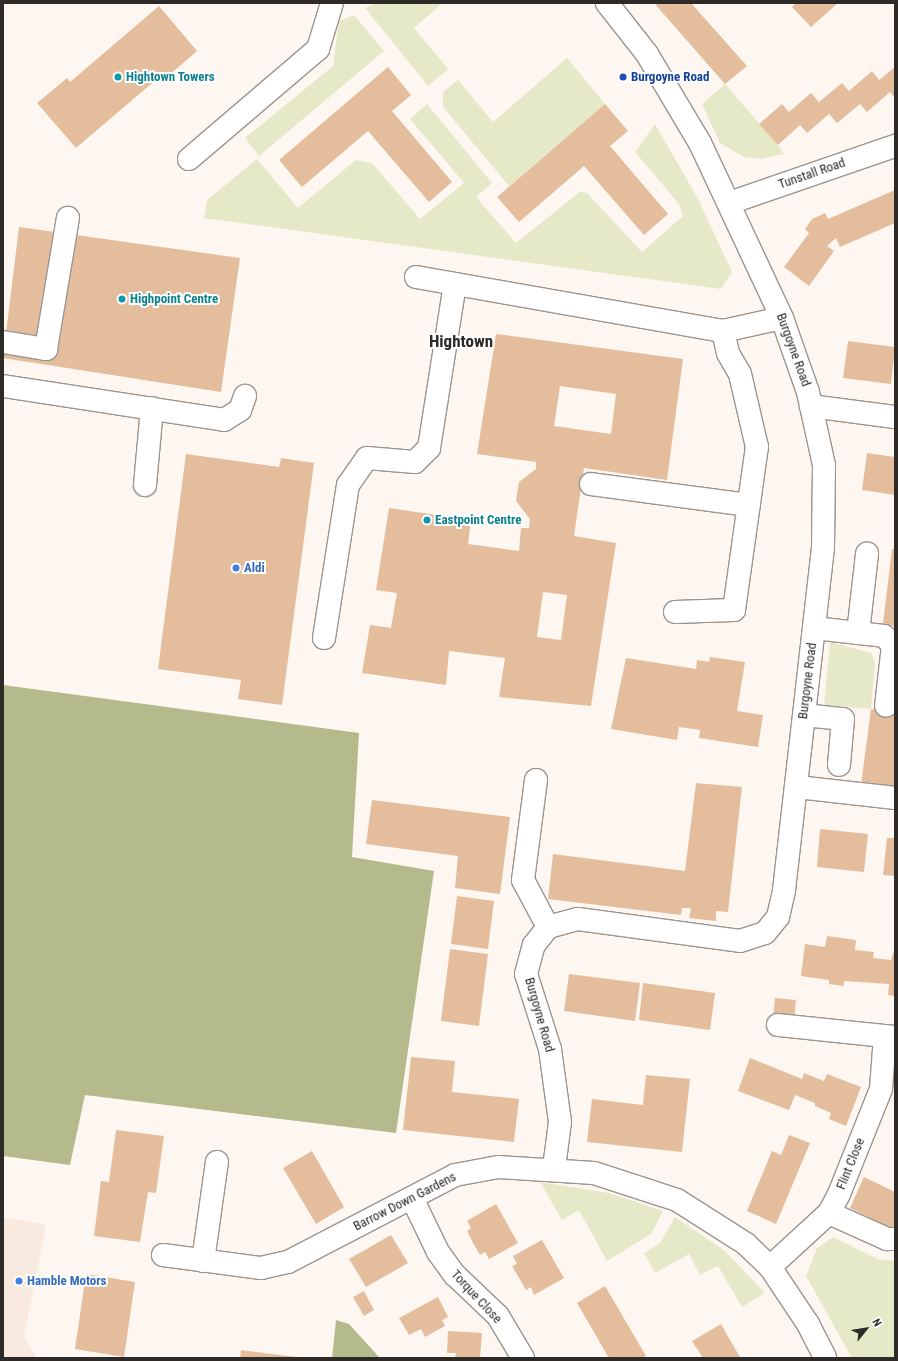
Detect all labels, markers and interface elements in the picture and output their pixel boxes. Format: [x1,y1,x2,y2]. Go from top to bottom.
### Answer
place label: Hightown Towers [126,69,215,85]
place label: Burgoyne Road [631,69,709,85]
marker: Hightown Towers [113,72,123,82]
marker: Burgoyne Road [618,72,628,82]
street label: Tunstall Road [776,155,848,193]
place label: Highpoint Centre [130,291,218,307]
marker: Highpoint Centre [117,294,127,304]
street label: Burgoyne Road [773,311,813,389]
district label: Hightown [429,332,493,352]
place label: Eastpoint Centre [435,512,521,528]
marker: Eastpoint Centre [422,515,432,525]
place label: Aldi [244,560,265,576]
marker: Aldi [231,563,241,573]
street label: Burgoyne Road [796,642,820,720]
street label: Burgoyne Road [521,976,557,1054]
street label: Flint Close [834,1136,868,1192]
street label: Barrow Down Gardens [351,1169,459,1235]
street label: Torque Close [447,1267,505,1327]
place label: Hamble Motors [27,1273,106,1289]
marker: Hamble Motors [14,1276,24,1286]
north arrow [846,1309,886,1349]
text: N [870,1317,884,1329]

